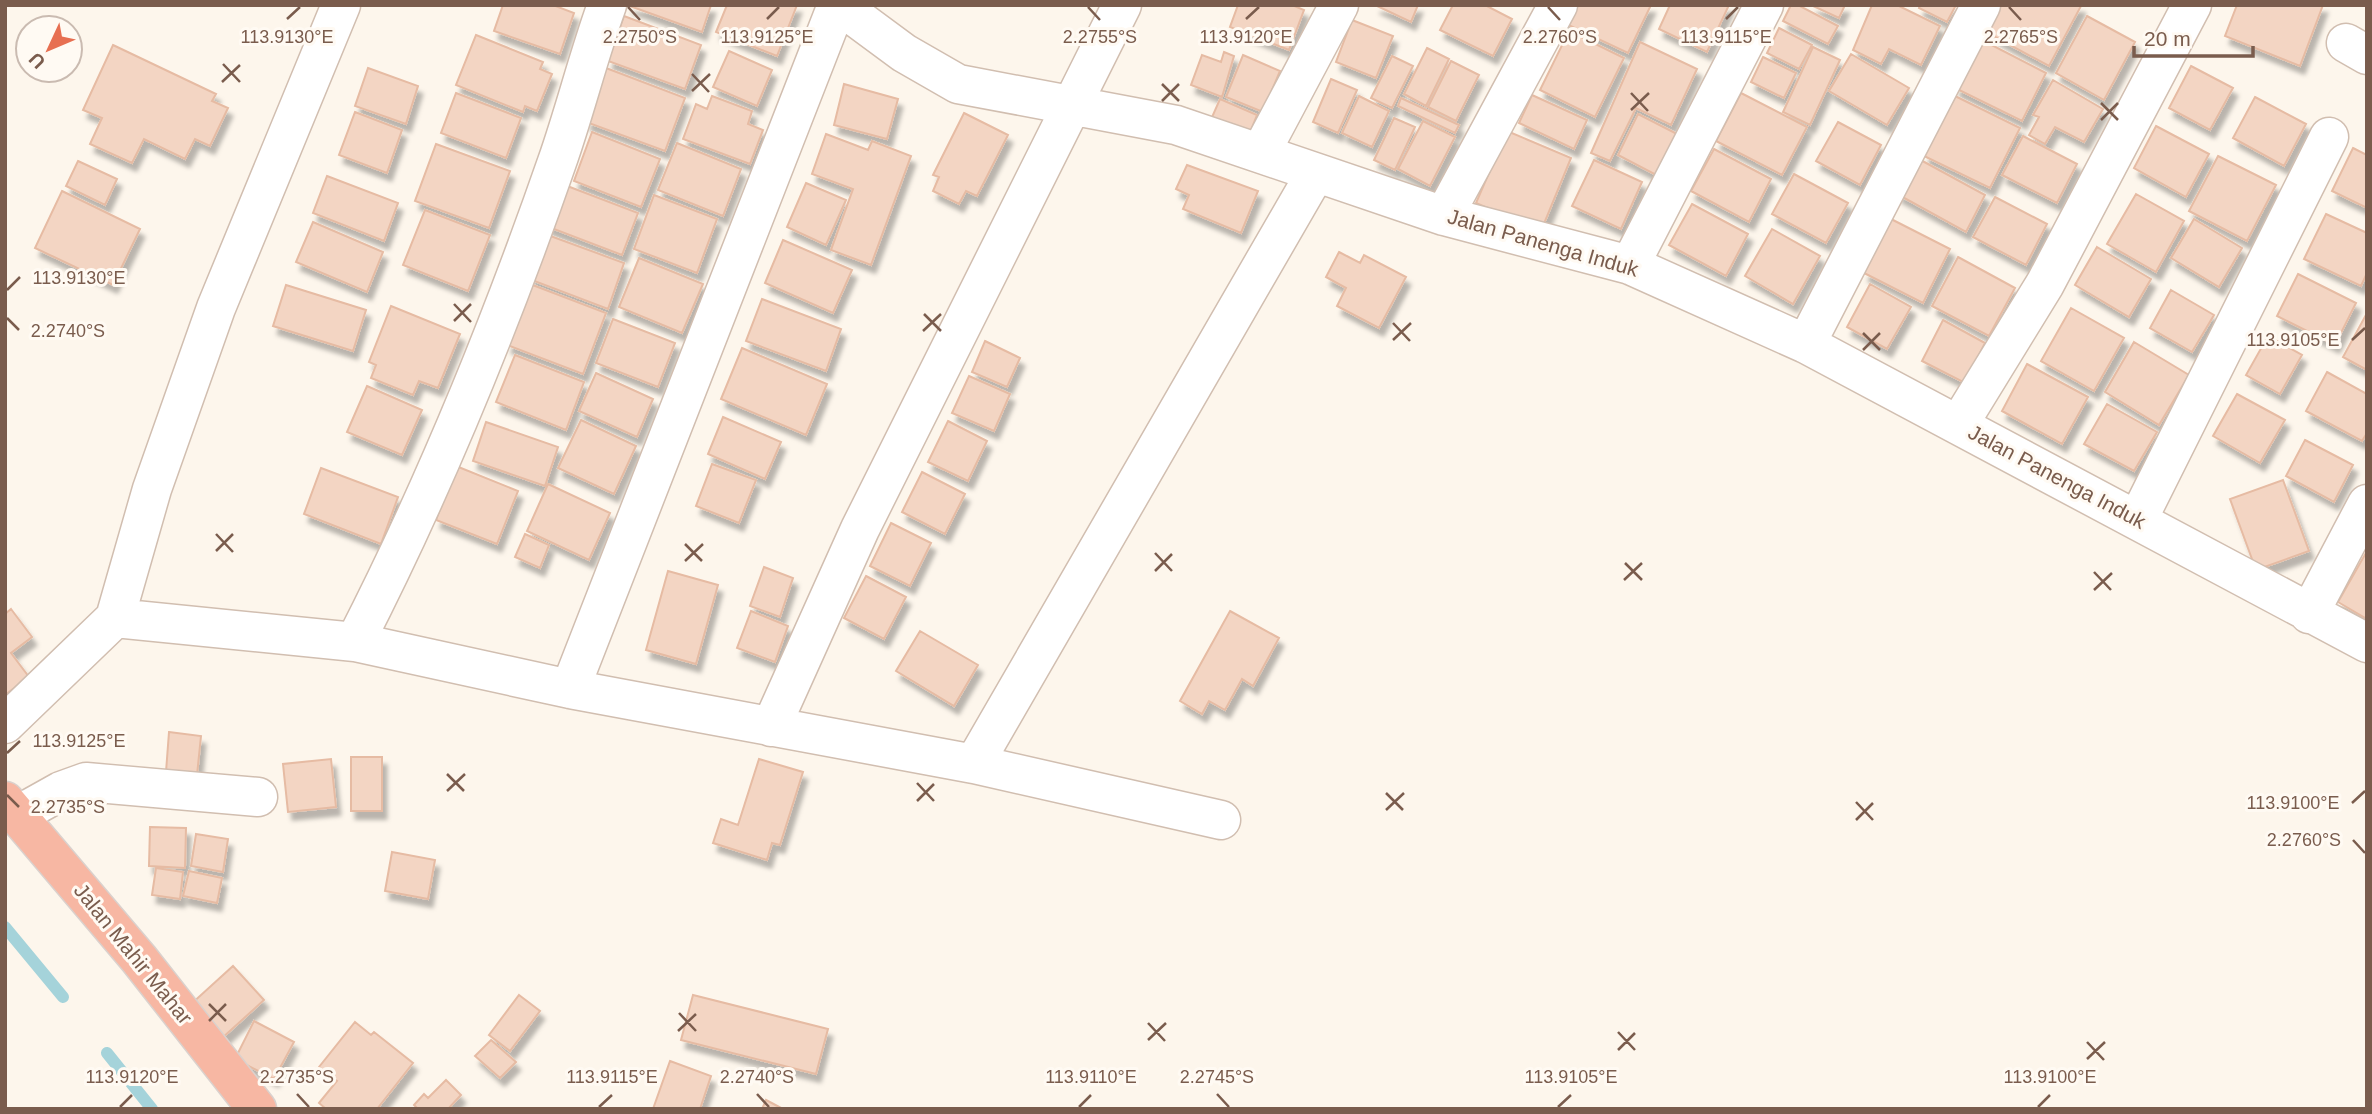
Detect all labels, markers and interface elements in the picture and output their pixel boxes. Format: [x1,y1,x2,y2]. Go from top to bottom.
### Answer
north arrow [14,14,84,84]
scale bar [2134,14,2253,58]
text: 113.9130°E [241,27,333,47]
text: 2.2750°S [603,27,677,47]
text: 113.9125°E [721,27,813,47]
text: 2.2755°S [1063,27,1137,47]
text: 113.9120°E [1200,27,1292,47]
text: 2.2760°S [1523,27,1597,47]
text: 113.9115°E [1680,27,1772,47]
text: 2.2765°S [1984,27,2058,47]
text: 20 m [2144,27,2191,50]
text: U [25,48,49,73]
street label: Jalan Panenga Induk [1445,204,1642,281]
text: 113.9130°E [33,268,125,288]
text: 2.2740°S [31,321,105,341]
text: 113.9105°E [2247,330,2339,350]
street label: Jalan Panenga Induk [1965,420,2150,533]
text: 113.9125°E [33,731,125,751]
text: 113.9100°E [2247,793,2339,813]
text: 2.2735°S [31,797,105,817]
text: 2.2760°S [2267,830,2341,850]
street label: Jalan Mahir Mahar [70,879,197,1029]
text: 113.9120°E [86,1067,178,1087]
text: 2.2735°S [260,1067,334,1087]
text: 113.9115°E [566,1067,658,1087]
text: 2.2740°S [720,1067,794,1087]
text: 113.9110°E [1045,1067,1137,1087]
text: 2.2745°S [1180,1067,1254,1087]
text: 113.9105°E [1525,1067,1617,1087]
text: 113.9100°E [2004,1067,2096,1087]

